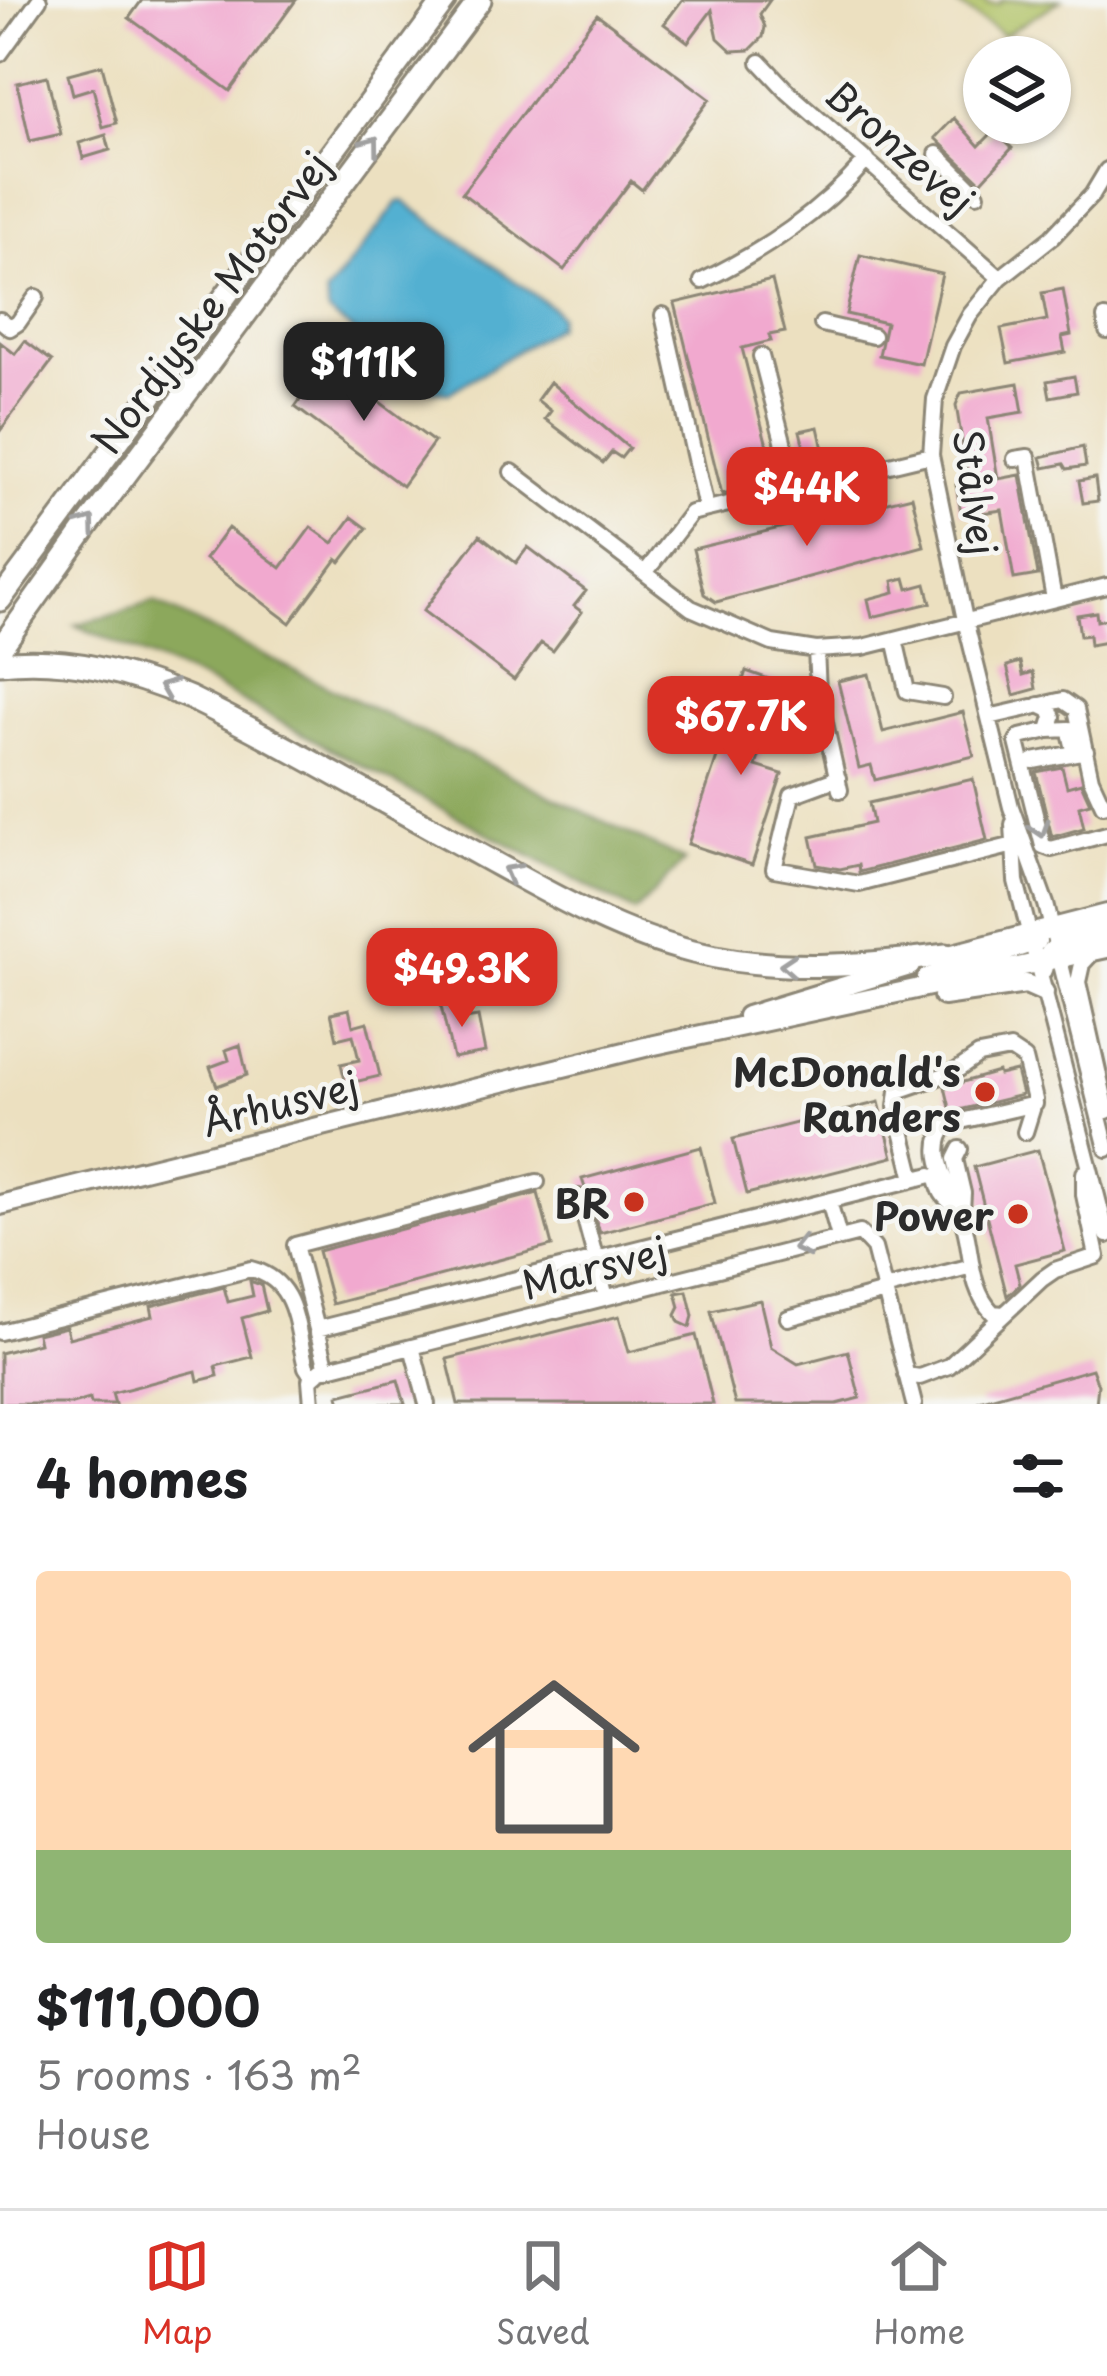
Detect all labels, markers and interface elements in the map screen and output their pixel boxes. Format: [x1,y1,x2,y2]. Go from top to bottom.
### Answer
map controls [963,36,1071,144]
button: layers [963,36,1071,144]
street label: Bronzevej [813,64,989,228]
one-way arrow [358,136,380,158]
street label: Nordjyske Motorvej [76,138,344,466]
pin: $111K [280,322,448,424]
text: $111K [310,331,418,390]
street label: Stålvej [940,426,1014,558]
pin: $44K [736,447,878,549]
text: $44K [754,456,860,515]
one-way arrow [74,516,96,537]
pin: $67.7K [643,676,839,778]
one-way arrow [158,678,179,702]
text: $67.7K [674,685,808,744]
one-way arrow [1026,817,1051,838]
one-way arrow [502,863,523,886]
pin: $49.3K [364,928,560,1030]
text: $49.3K [393,937,531,996]
one-way arrow [778,952,797,978]
place label: McDonald's Randers [733,1041,961,1145]
street label: Århusvej [196,1054,364,1150]
marker: McDonald's Randers [972,1079,998,1105]
place label: BR [555,1173,610,1232]
place label: Power [874,1185,995,1244]
marker: BR [621,1189,647,1215]
marker: Power [1005,1201,1031,1227]
street label: Marsvej [515,1219,673,1313]
one-way arrow [791,1233,811,1258]
text: 4 homes [36,1438,248,1515]
icon: filters [1005,1443,1071,1509]
icon: home [446,1649,662,1865]
text: $111,000 [36,1967,260,2044]
text: 5 rooms · 163 m² [36,2044,362,2103]
text: House [36,2103,150,2162]
tab: Map [142,2233,212,2355]
tab: Saved [496,2233,590,2355]
tab: Home [873,2233,965,2355]

